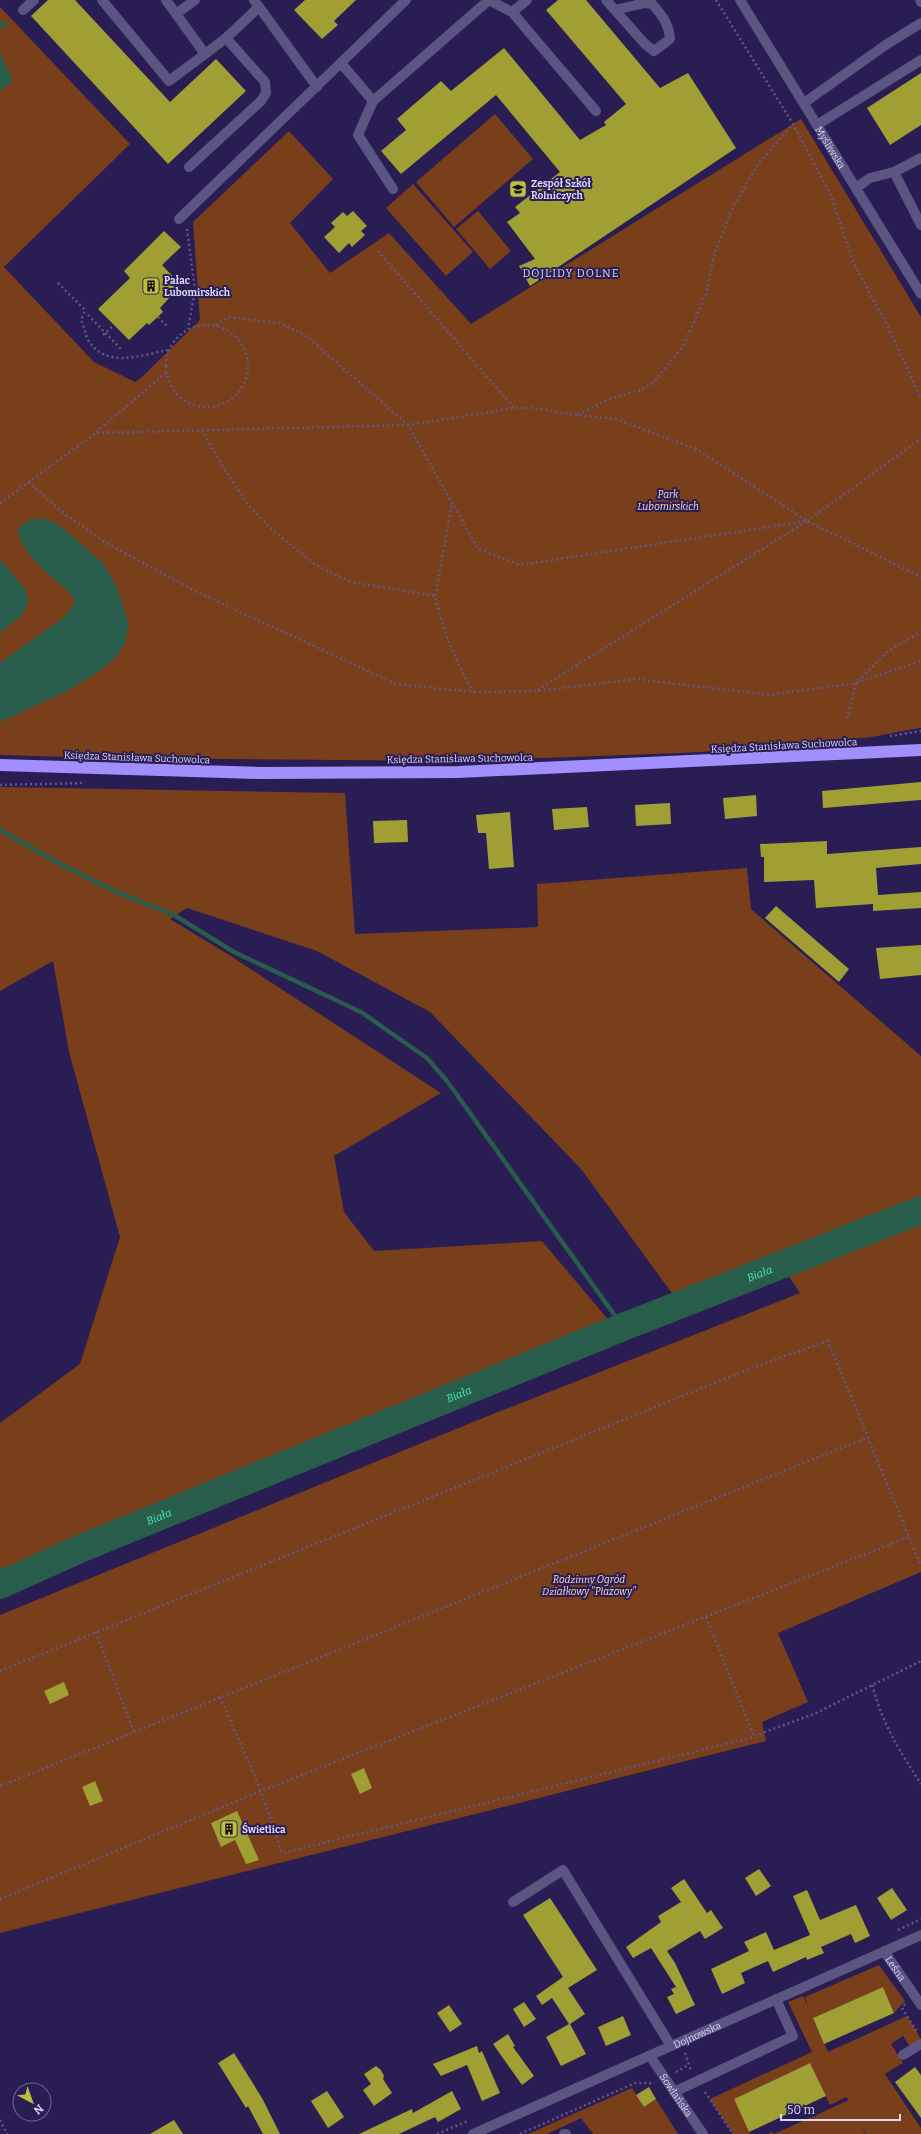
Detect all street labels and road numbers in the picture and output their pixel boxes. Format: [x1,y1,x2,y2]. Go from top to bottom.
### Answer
street label: Myśliwska [812,124,848,172]
street label: Księdza Stanisława Suchowolca [711,736,858,756]
street label: Księdza Stanisława Suchowolca [64,749,211,767]
street label: Księdza Stanisława Suchowolca [387,752,534,766]
street label: Leśna [882,1954,908,1984]
street label: Dojnowska [672,2019,723,2051]
street label: Sowlańska [657,2072,695,2120]

